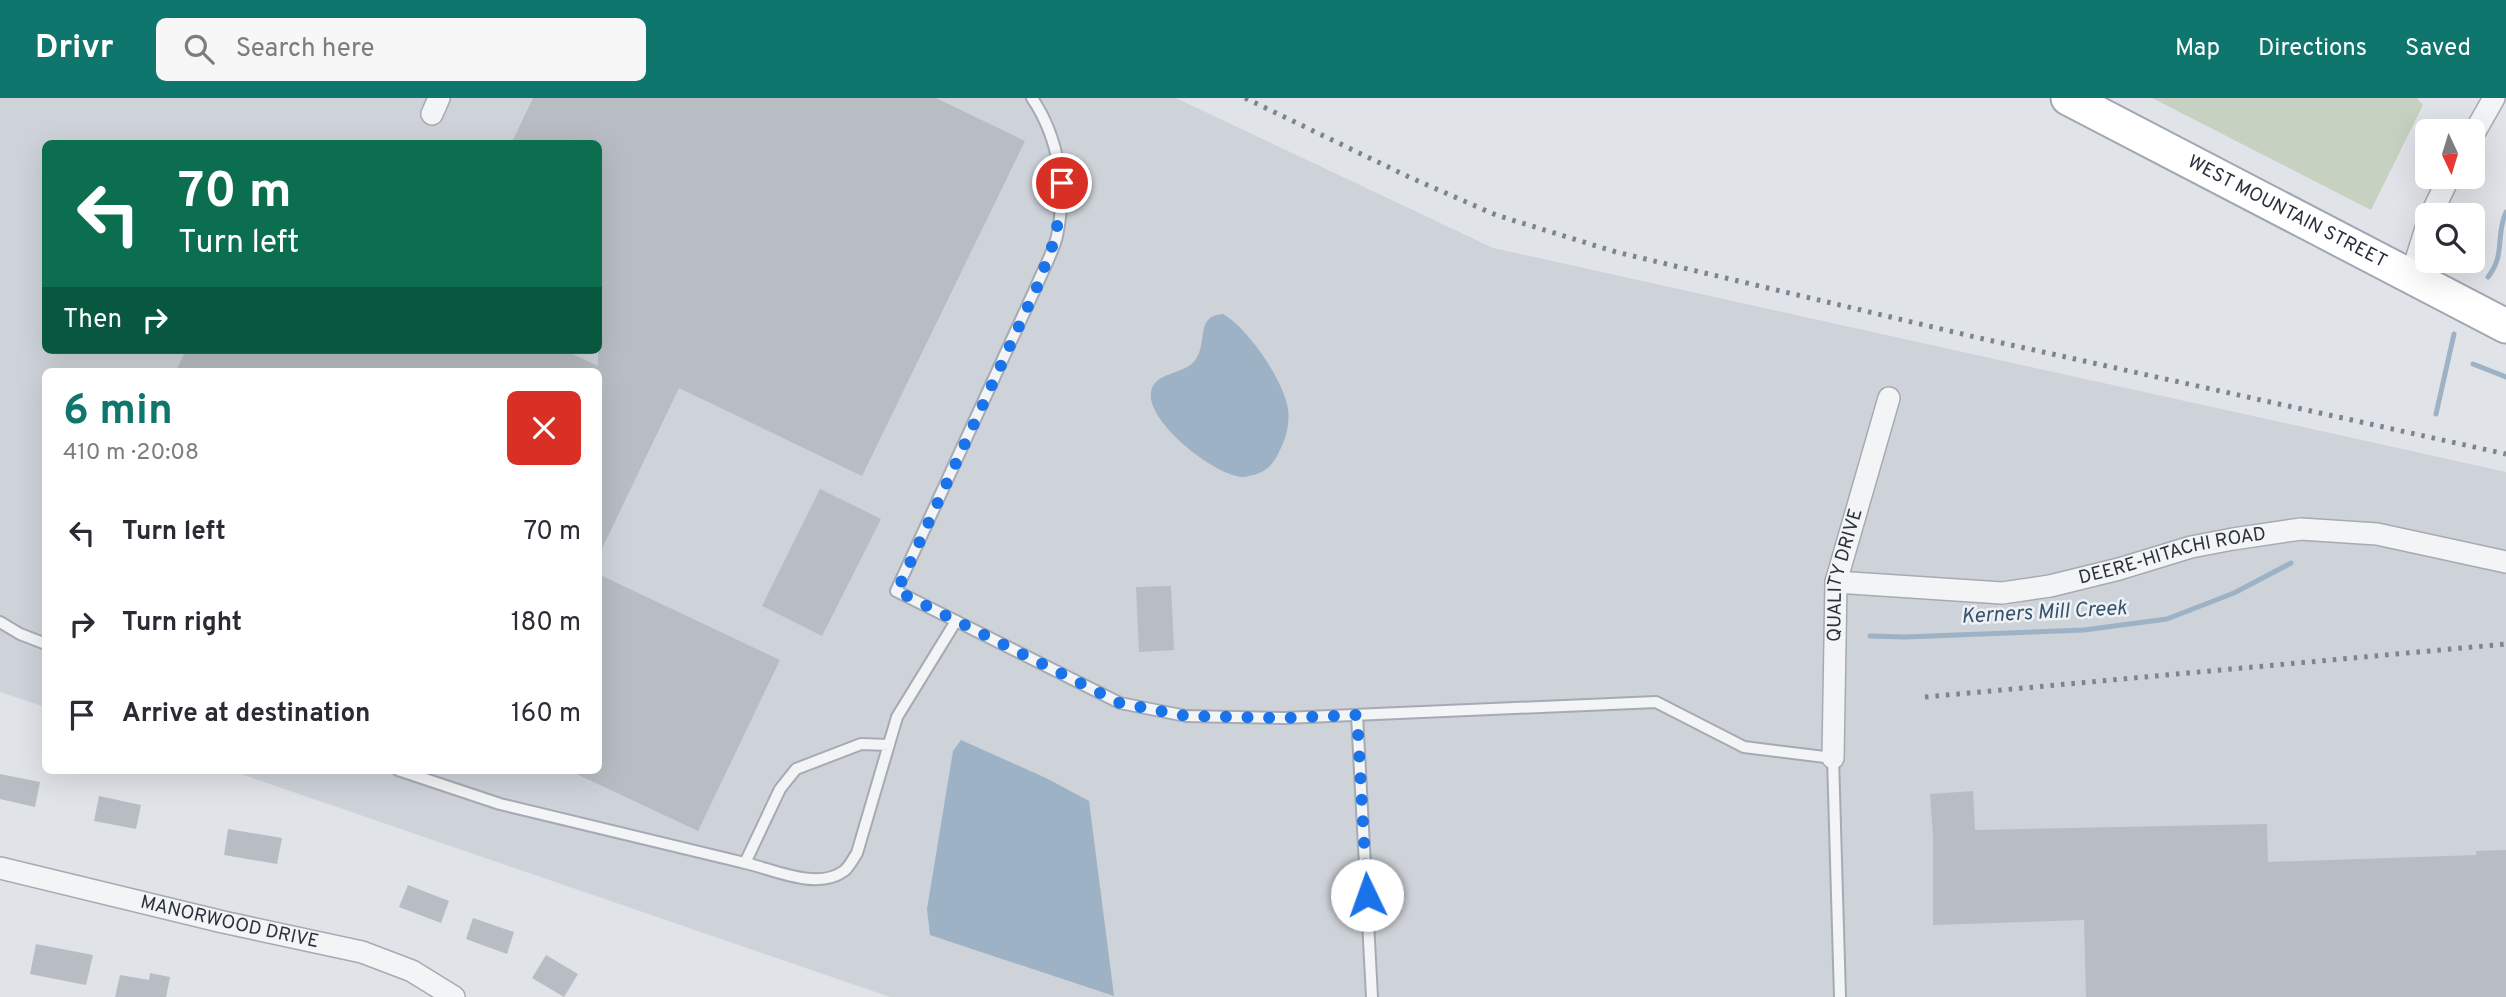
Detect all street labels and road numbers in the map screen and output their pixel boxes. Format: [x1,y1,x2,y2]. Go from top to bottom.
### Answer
street label: WEST MOUNTAIN STREET [2183,150,2391,274]
street label: QUALITY DRIVE [1823,506,1869,642]
street label: DEERE-HITACHI ROAD [2076,522,2268,590]
street label: MANORWOOD DRIVE [138,890,321,954]

